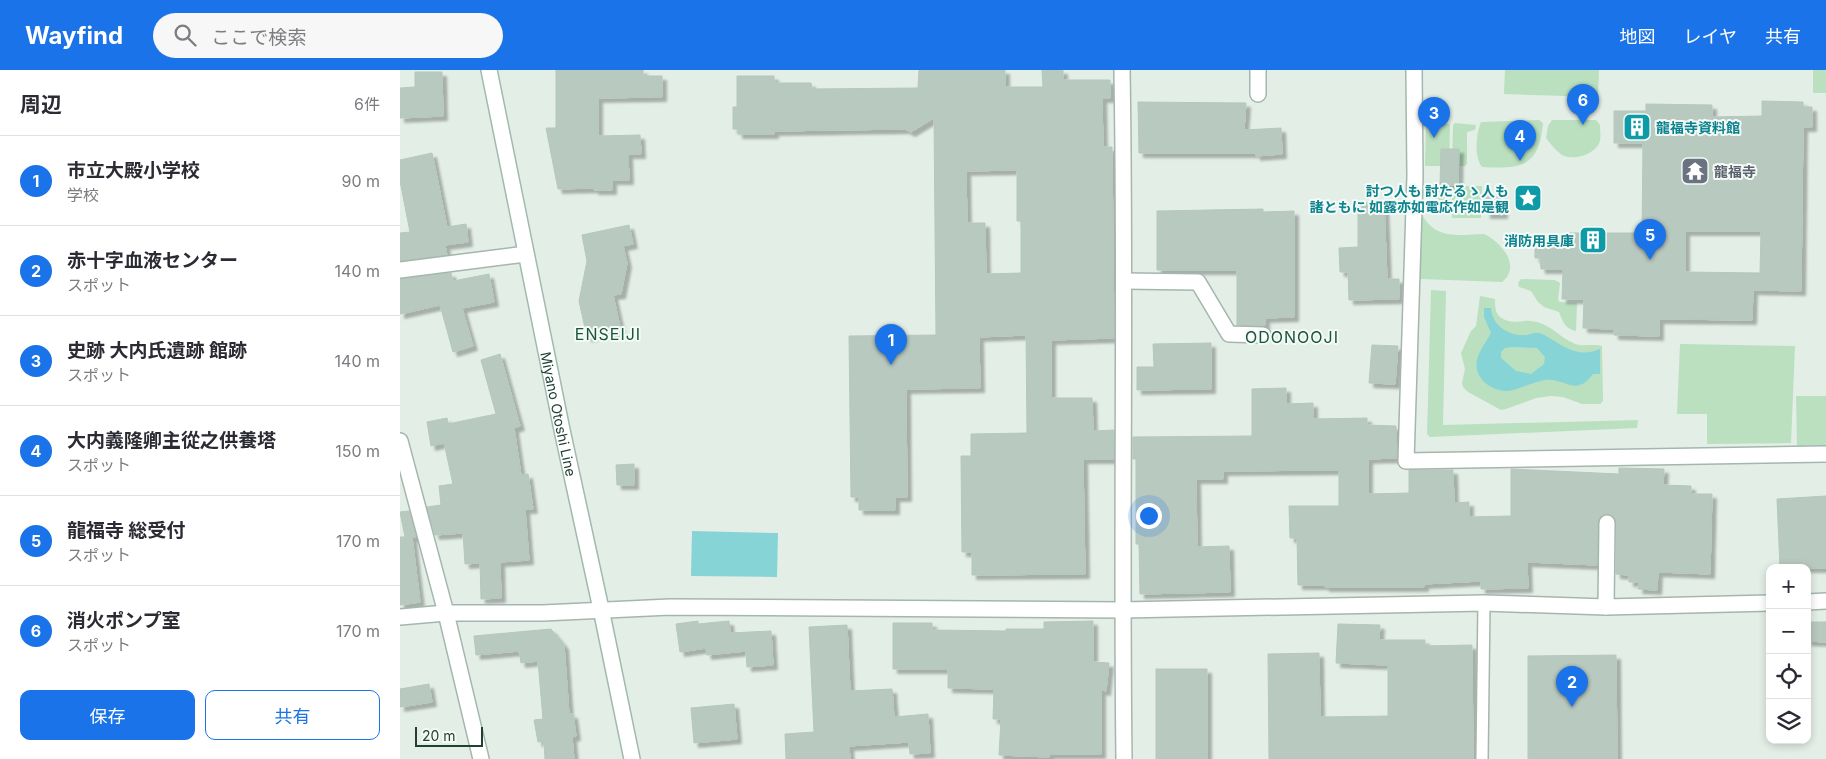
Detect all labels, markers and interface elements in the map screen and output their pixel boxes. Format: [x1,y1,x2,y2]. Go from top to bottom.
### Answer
search box [153,13,503,58]
text: Wayfind [25,21,123,50]
icon: search [171,21,199,49]
text: ここで検索 [211,26,306,49]
text: 地図 [1620,26,1656,47]
text: レイヤ [1684,26,1737,47]
text: 共有 [1765,26,1801,47]
pin: 6 [1567,84,1599,125]
text: 周辺 [20,92,62,117]
text: 6件 [354,94,380,114]
pin: 3 [1418,97,1450,138]
building icon: 龍福寺資料館 [1622,112,1652,142]
place label: 龍福寺資料館 [1656,119,1740,136]
pin: 4 [1504,120,1536,161]
temple icon: 龍福寺 [1680,156,1710,186]
text: 市立大殿小学校 [67,159,200,182]
place label: 龍福寺 [1714,163,1756,180]
text: 1 [33,171,39,191]
text: 90 m [341,171,380,191]
place label: 討つ人も 討たるゝ人も 諸ともに 如露亦如電応作如是観 [1310,182,1509,215]
place icon: 討つ人も 討たるゝ人も 諸ともに 如露亦如電応作如是観 [1513,183,1543,213]
text: 学校 [67,185,99,205]
pin: 5 [1634,219,1666,260]
building icon: 消防用具庫 [1578,225,1608,255]
place label: 消防用具庫 [1504,232,1574,249]
text: 赤十字血液センター [67,249,238,272]
text: 2 [31,261,41,281]
text: 140 m [335,261,380,281]
text: スポット [67,275,131,295]
district label: ENSEIJI [575,324,641,344]
pin: 1 [875,324,907,365]
district label: ODONOOJI [1245,327,1339,347]
text: 史跡 大内氏遺跡 館跡 [67,339,247,362]
street label: Miyano Otoshi Line [538,350,580,478]
text: 3 [31,351,41,371]
text: 140 m [335,351,380,371]
text: スポット [67,365,131,385]
text: 大内義隆卿主從之供養塔 [67,429,276,452]
text: 4 [31,441,41,461]
text: 150 m [335,441,380,461]
text: スポット [67,455,131,475]
your location [1136,503,1162,529]
text: 龍福寺 総受付 [67,519,186,542]
text: 5 [31,531,41,551]
text: 170 m [336,531,380,551]
text: スポット [67,545,131,565]
map controls [1766,564,1811,744]
button: + [1766,564,1811,609]
text: 消火ポンプ室 [67,609,180,632]
button: − [1766,609,1811,654]
text: 6 [31,621,41,641]
text: 170 m [336,621,380,641]
text: スポット [67,635,131,655]
button: locate [1766,654,1811,699]
pin: 2 [1556,666,1588,707]
button: 保存 [20,690,195,740]
button: 共有 [205,690,380,740]
button: layers [1766,699,1811,744]
scale bar [415,724,482,747]
text: 20 m [422,727,456,744]

